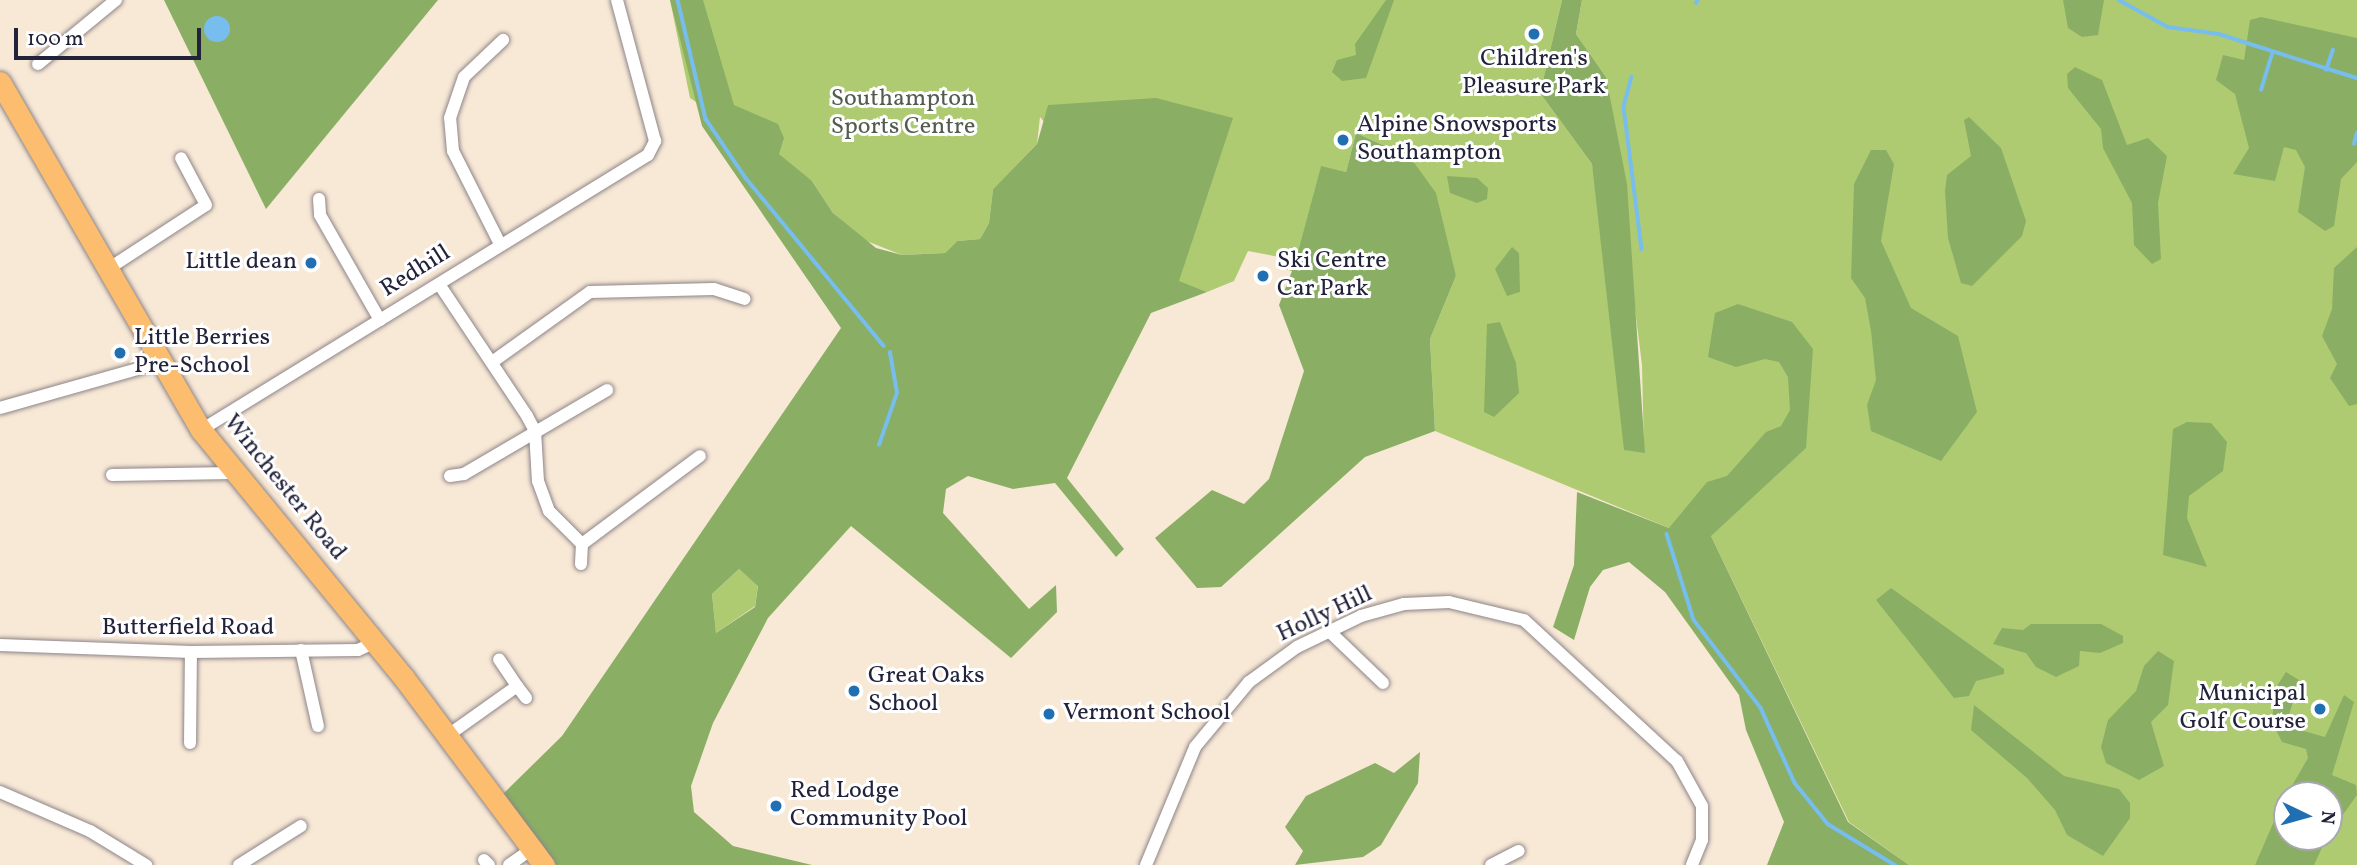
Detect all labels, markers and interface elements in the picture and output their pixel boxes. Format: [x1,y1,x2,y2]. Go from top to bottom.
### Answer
scale bar [18,14,205,58]
text: 100 m [27,25,84,54]
marker: Children's Pleasure Park [1526,26,1542,42]
place label: Children's Pleasure Park [1462,46,1606,102]
park label: Southampton Sports Centre [831,86,975,142]
place label: Alpine Snowsports Southampton [1357,112,1557,168]
marker: Alpine Snowsports Southampton [1335,132,1351,148]
street label: Redhill [376,239,456,305]
place label: Ski Centre Car Park [1277,248,1387,304]
place label: Little dean [185,249,297,277]
marker: Little dean [303,255,319,271]
marker: Ski Centre Car Park [1255,268,1271,284]
place label: Little Berries Pre-School [134,325,270,381]
marker: Little Berries Pre-School [112,345,128,361]
street label: Winchester Road [216,409,352,567]
street label: Holly Hill [1273,580,1377,650]
street label: Butterfield Road [102,615,274,643]
place label: Great Oaks School [868,663,985,719]
place label: Municipal Golf Course [2182,681,2306,737]
marker: Great Oaks School [846,683,862,699]
place label: Vermont School [1063,700,1230,728]
marker: Municipal Golf Course [2312,701,2328,717]
marker: Vermont School [1041,706,1057,722]
place label: Red Lodge Community Pool [790,778,968,834]
north arrow [2273,781,2343,851]
marker: Red Lodge Community Pool [768,798,784,814]
text: N [2313,810,2340,826]

